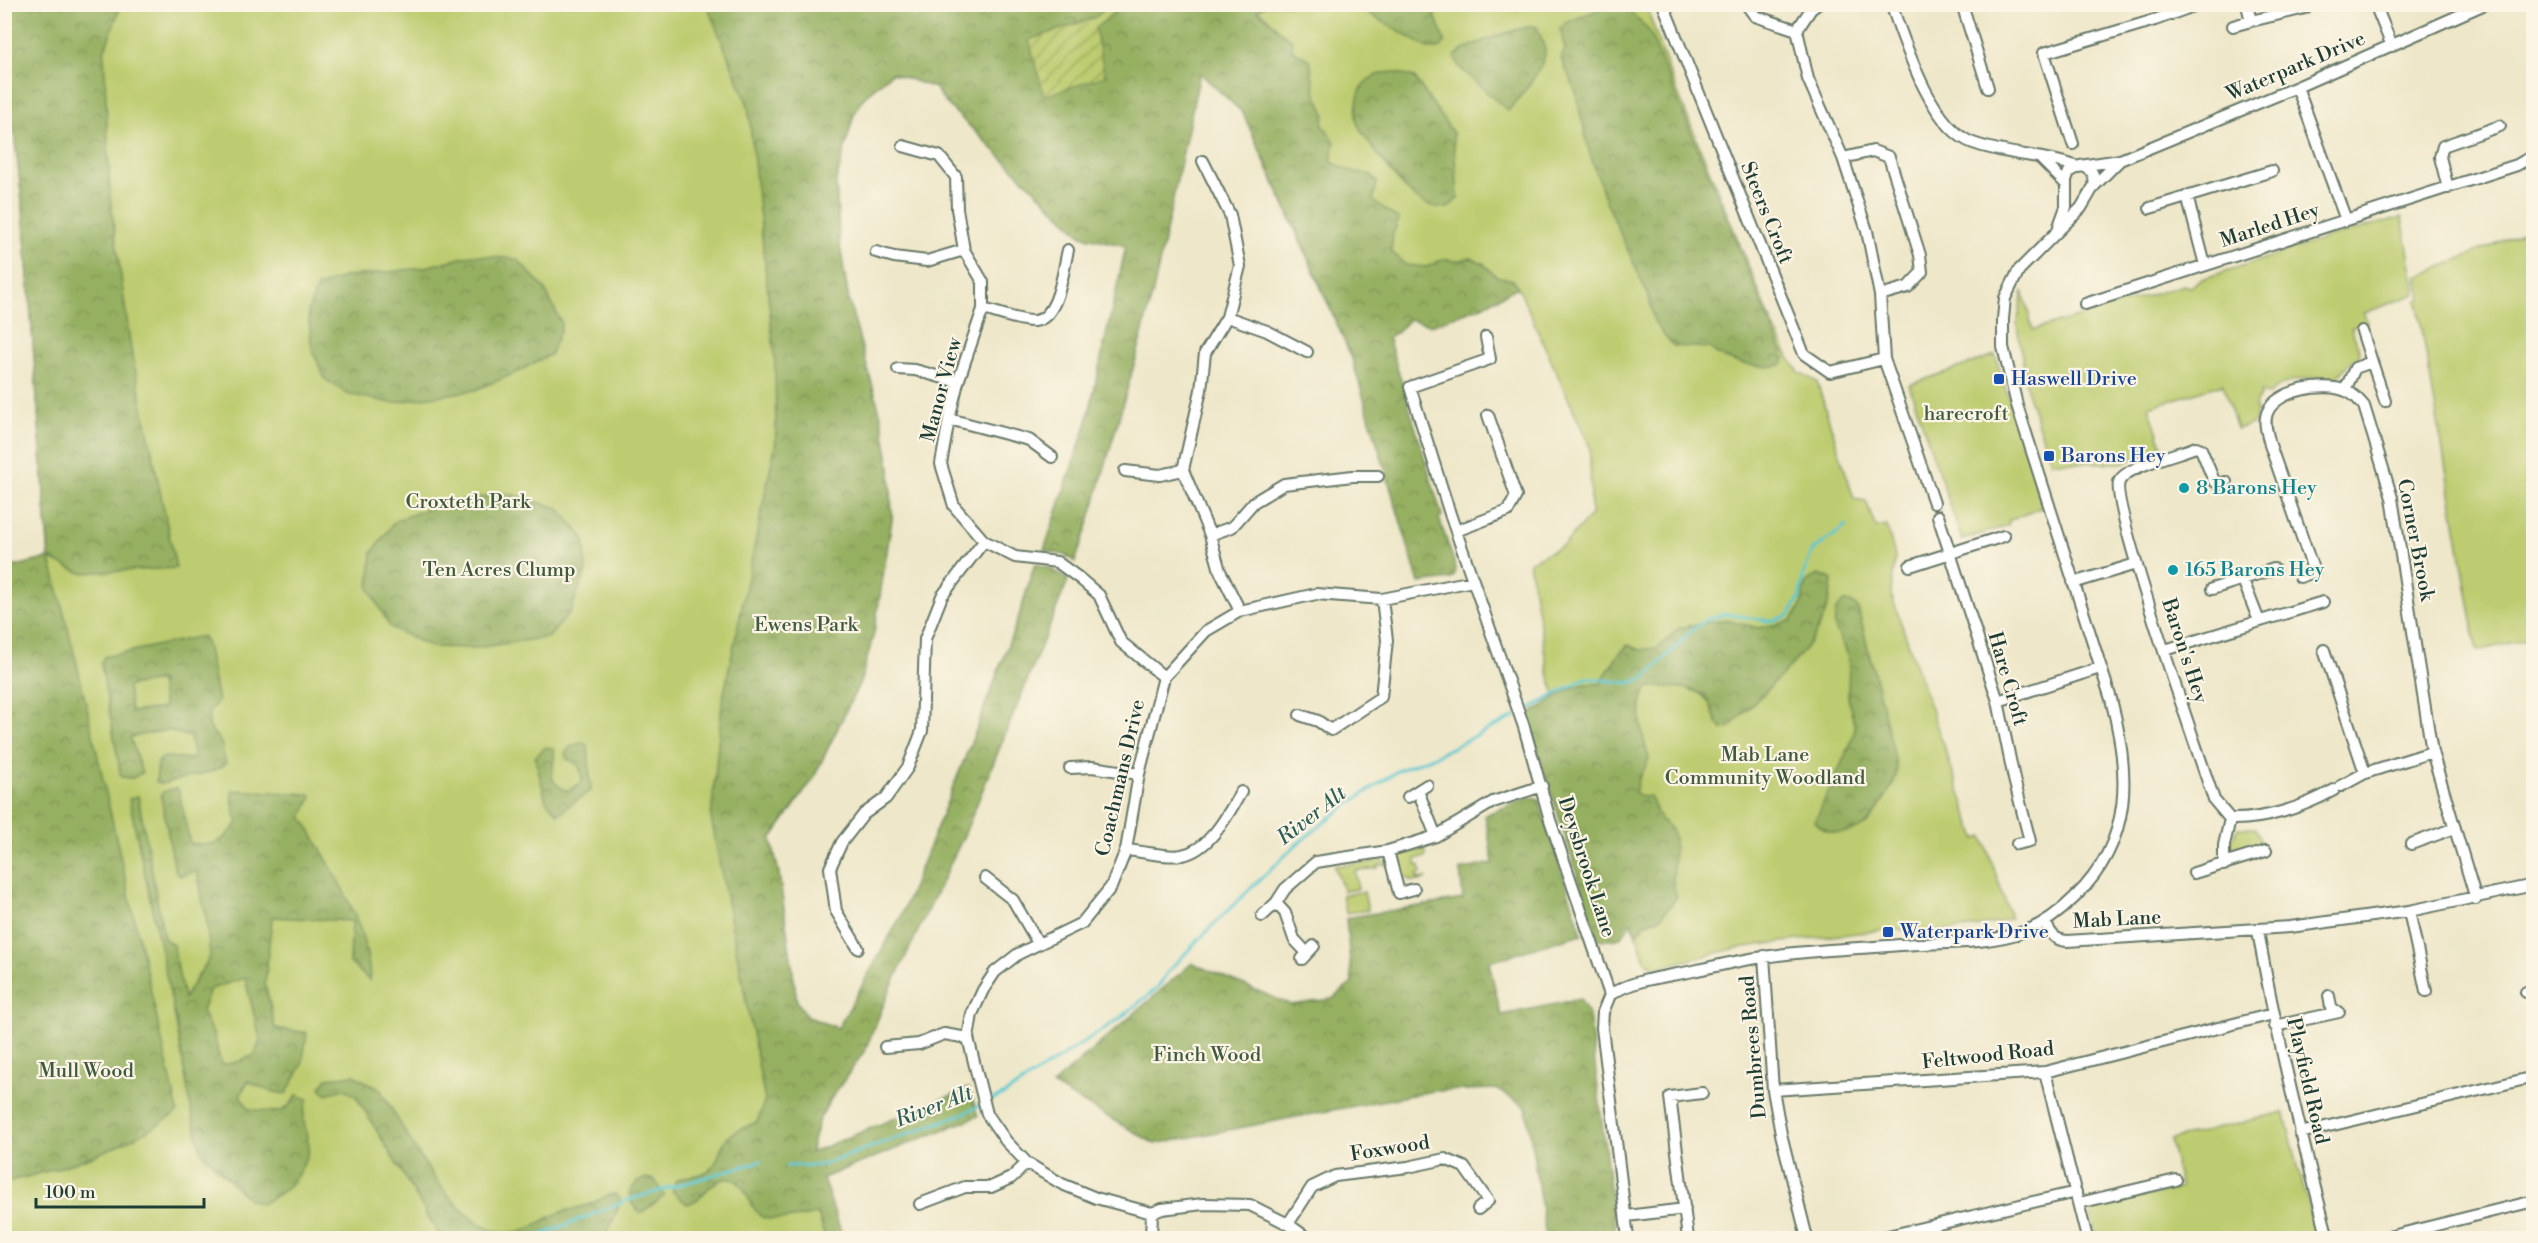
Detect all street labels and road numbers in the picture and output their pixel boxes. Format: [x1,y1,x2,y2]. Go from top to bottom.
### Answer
street label: Waterpark Drive [2222,26,2369,108]
street label: Steers Croft [1734,158,1798,268]
street label: Marled Hey [2217,198,2323,254]
street label: Manor View [916,334,968,445]
street label: Corner Brook [2391,477,2439,605]
street label: Baron's Hey [2155,594,2213,707]
street label: Hare Croft [1982,629,2032,729]
street label: Coachmans Drive [1091,697,1151,859]
street label: Deysbrook Lane [1552,794,1620,940]
street label: Mab Lane [2072,905,2162,935]
street label: Dumbrees Road [1735,974,1773,1120]
street label: Playfield Road [2280,1015,2334,1147]
street label: Feltwood Road [1921,1037,2056,1075]
street label: Foxwood [1348,1130,1432,1168]

